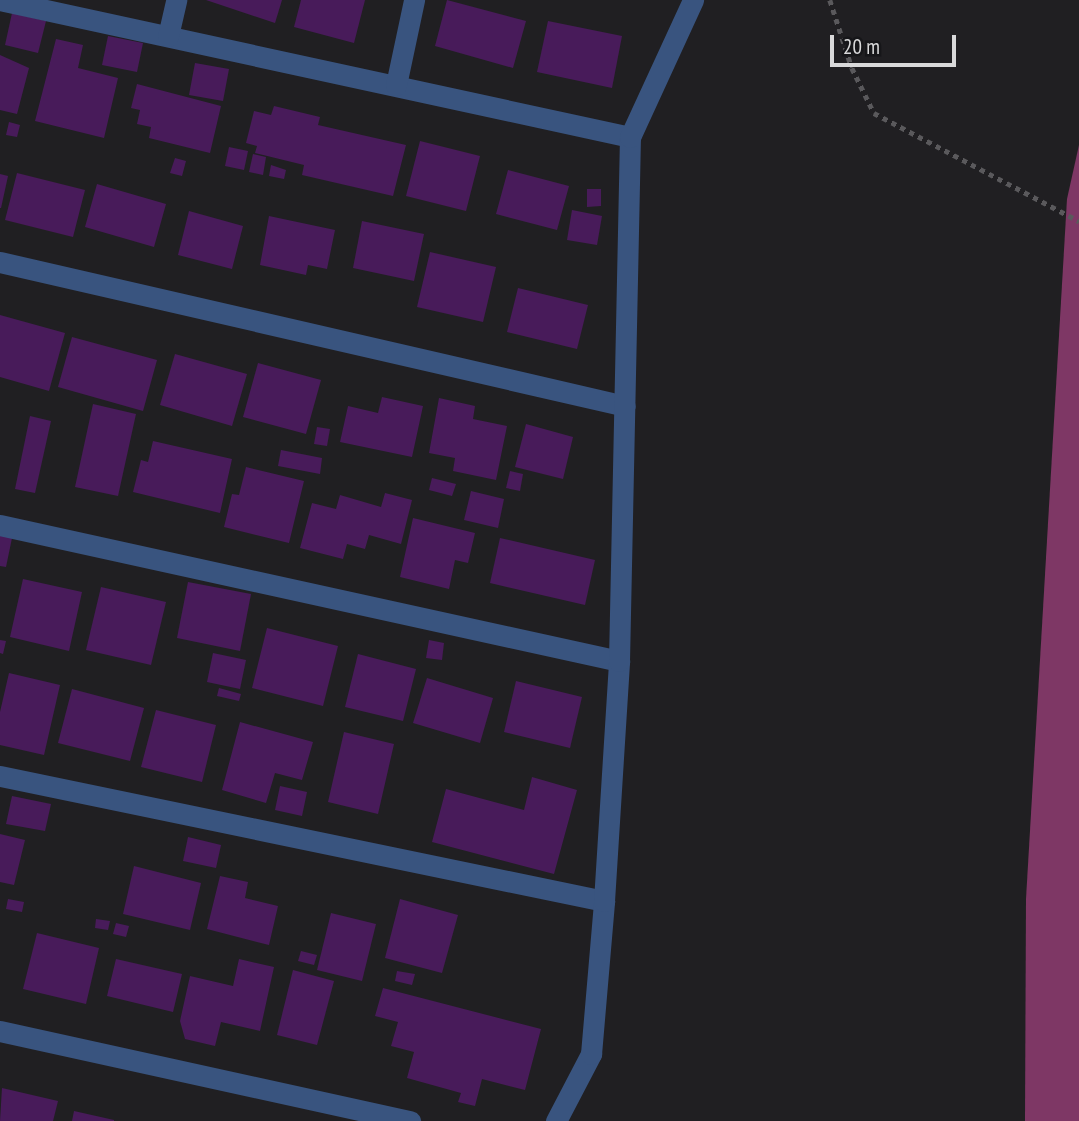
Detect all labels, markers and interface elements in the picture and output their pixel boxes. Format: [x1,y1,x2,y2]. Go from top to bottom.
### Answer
scale bar [834,21,960,65]
text: 20 m [843,33,880,60]

